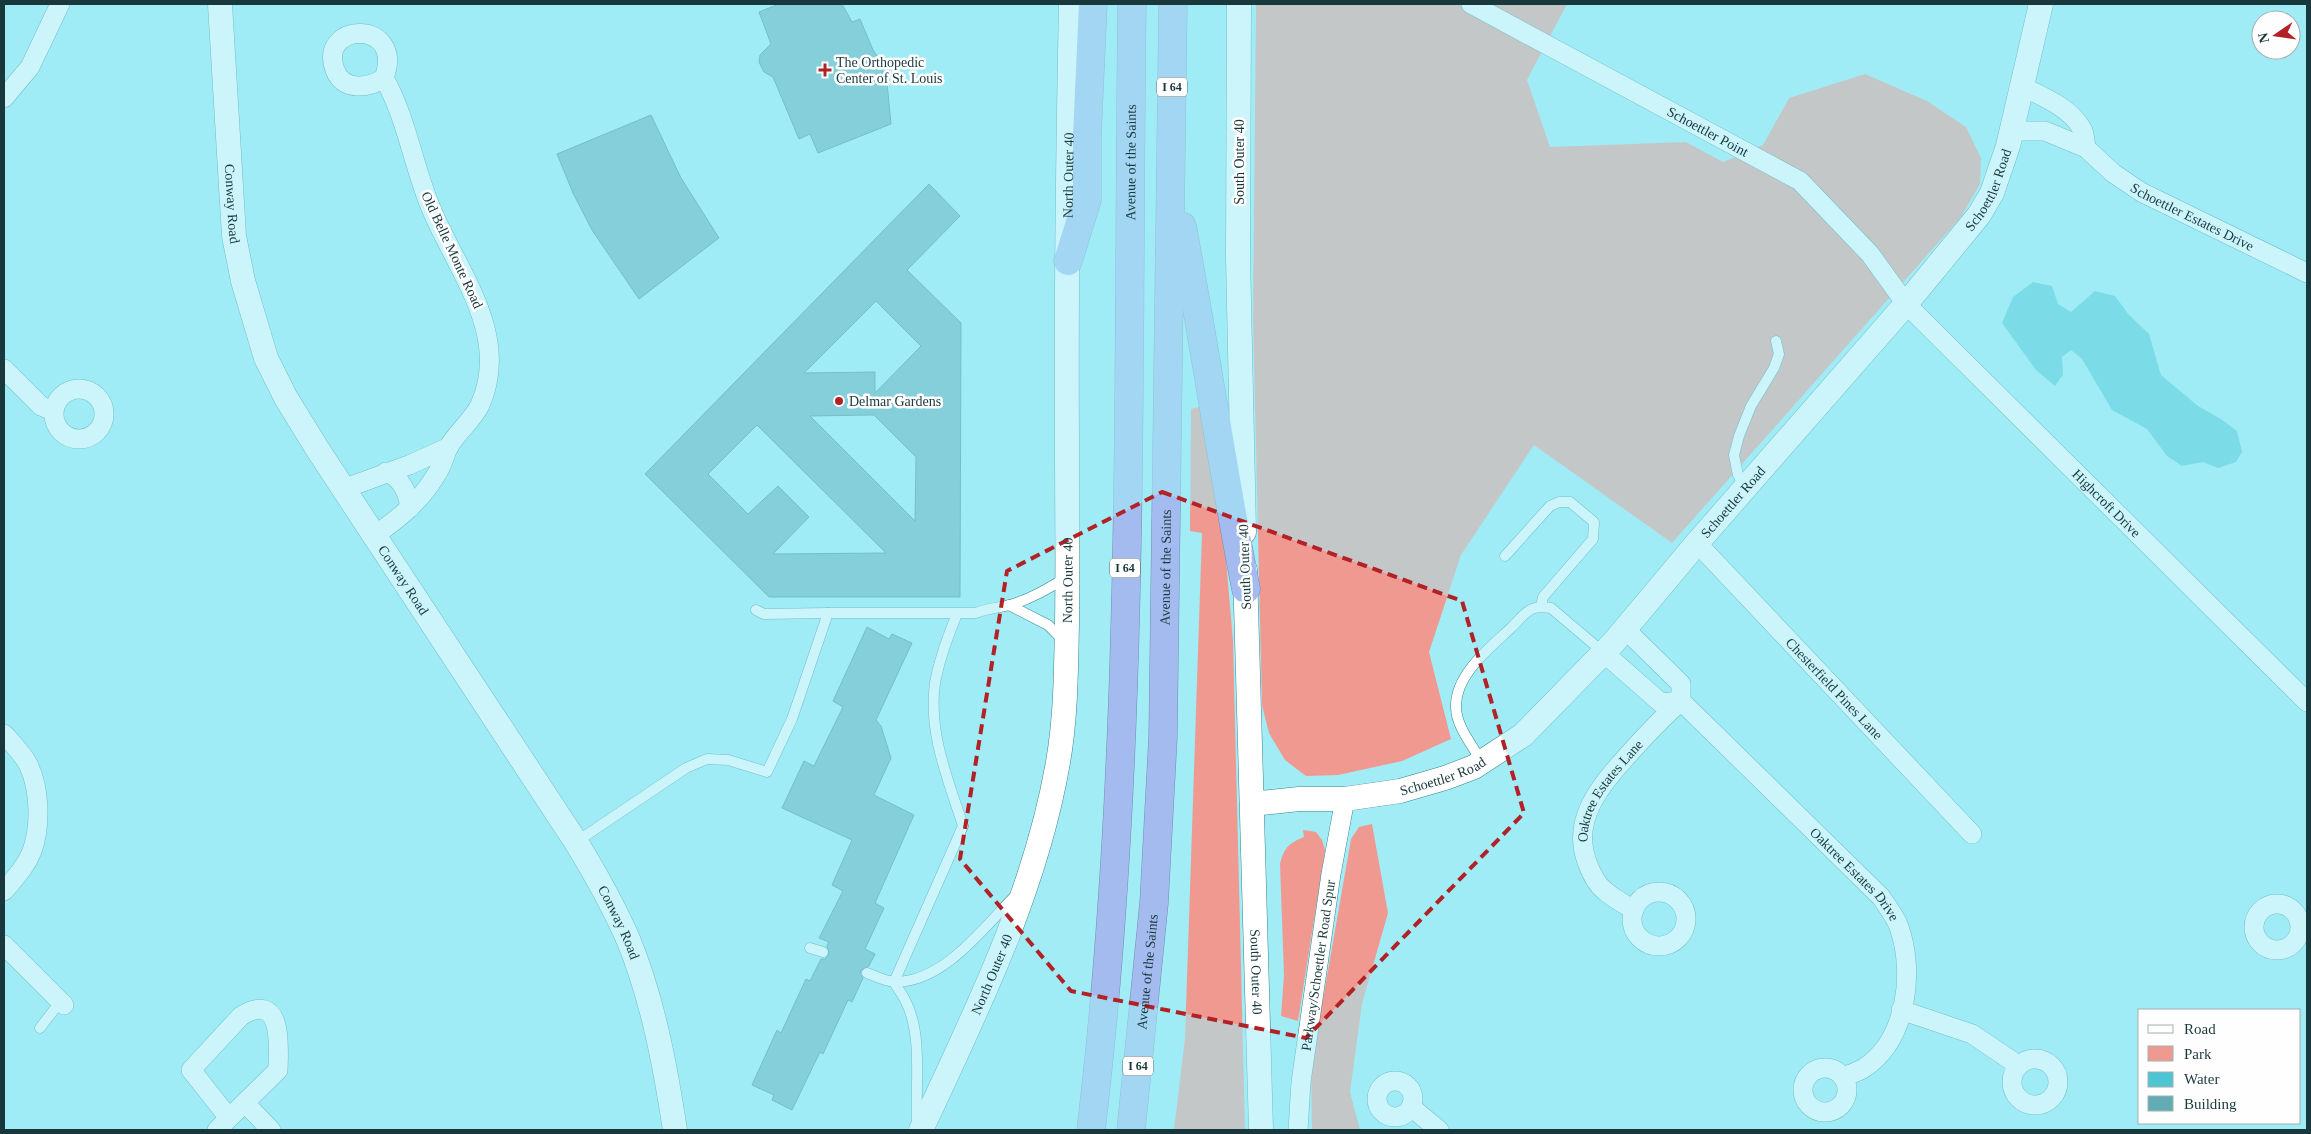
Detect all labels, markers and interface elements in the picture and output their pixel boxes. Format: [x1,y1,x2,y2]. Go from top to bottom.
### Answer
north arrow [2251,10,2301,60]
text: N [2255,31,2272,44]
place label: The Orthopedic Center of St. Louis [836,55,943,86]
marker: The Orthopedic Center of St. Louis [818,63,832,77]
road number: I 64 [1157,77,1187,96]
street label: Avenue of the Saints [1123,104,1138,220]
street label: Schoettler Point [1665,104,1751,159]
street label: South Outer 40 [1232,119,1247,205]
street label: North Outer 40 [1060,132,1076,218]
street label: Schoettler Road [1962,147,2014,234]
street label: Conway Road [222,163,243,245]
street label: Schoettler Estates Drive [2128,180,2256,253]
street label: Old Belle Monte Road [418,189,486,311]
place label: Delmar Gardens [849,394,941,409]
marker: Delmar Gardens [833,395,845,407]
street label: Schoettler Road [1698,463,1768,541]
street label: Highcroft Drive [2069,466,2144,540]
street label: Avenue of the Saints [1157,509,1174,626]
street label: South Outer 40 [1236,524,1254,610]
street label: North Outer 40 [1060,538,1075,623]
street label: Conway Road [375,542,432,617]
road number: I 64 [1110,558,1140,578]
street label: Chesterfield Pines Lane [1783,635,1886,742]
street label: Oaktree Estates Lane [1575,737,1646,842]
street label: Schoettler Road [1398,754,1488,798]
street label: Oaktree Estates Drive [1807,824,1902,923]
street label: Parkway/Schoettler Road Spur [1298,878,1338,1052]
street label: Conway Road [595,883,643,961]
street label: Avenue of the Saints [1134,913,1160,1030]
street label: South Outer 40 [1248,929,1265,1015]
street label: North Outer 40 [968,932,1015,1017]
legend [2138,1009,2301,1124]
text: Road [2184,1021,2216,1037]
text: Park [2184,1046,2212,1062]
road number: I 64 [1123,1056,1153,1076]
text: Water [2184,1071,2219,1087]
text: Building [2184,1096,2237,1112]

